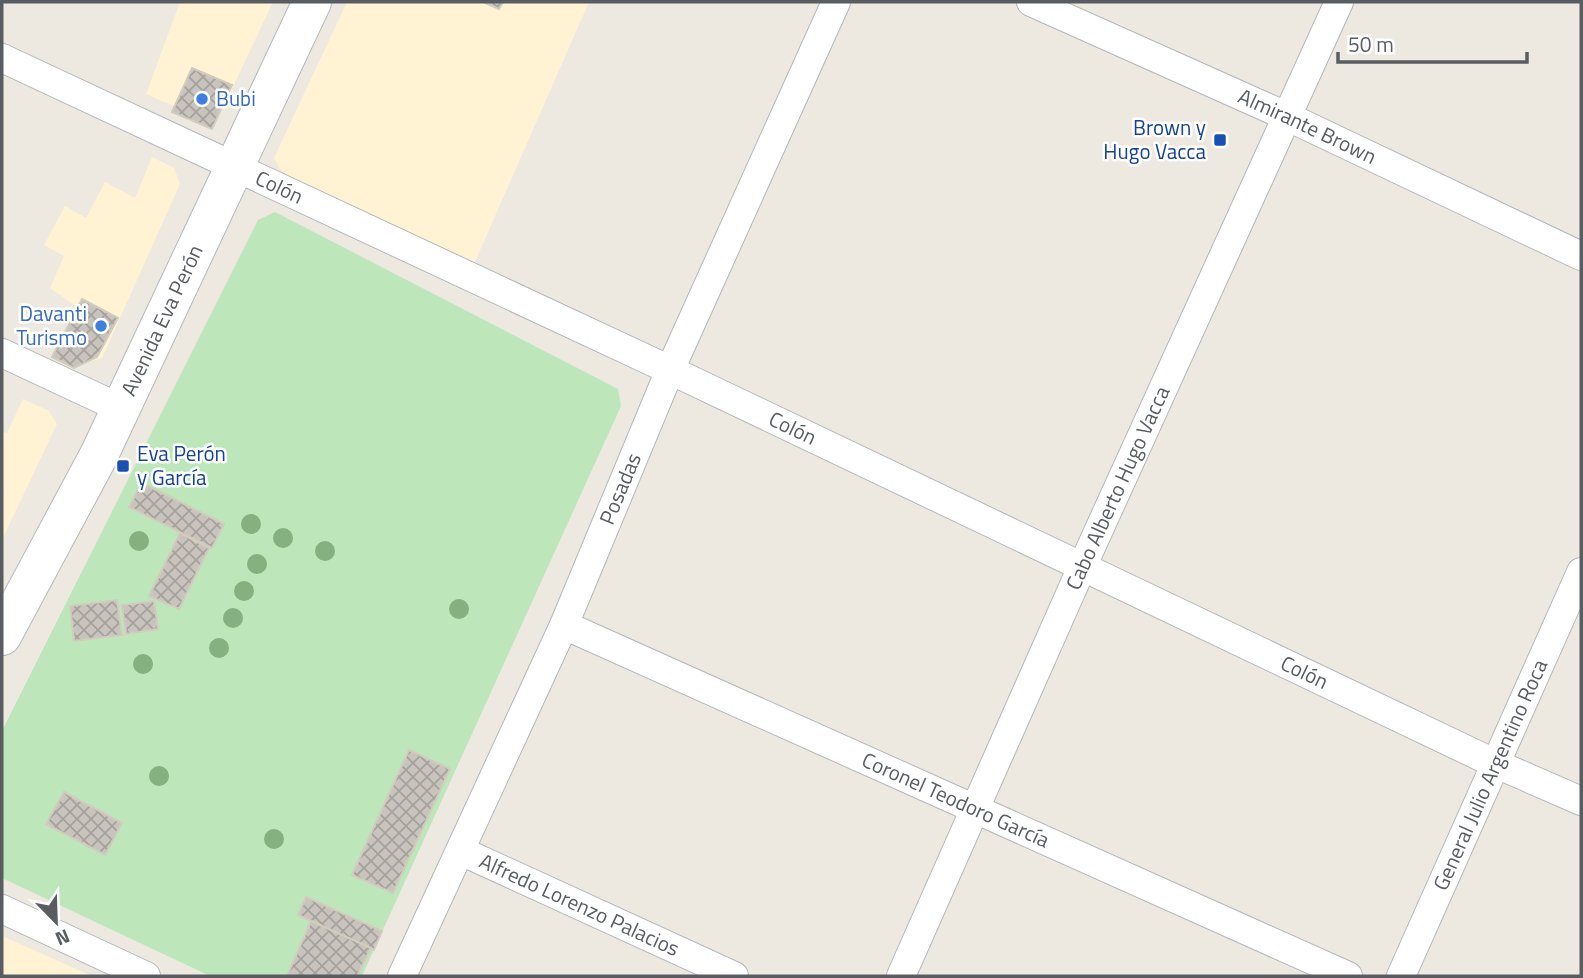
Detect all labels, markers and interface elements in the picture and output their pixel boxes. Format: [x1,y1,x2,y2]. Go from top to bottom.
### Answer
scale bar [1338,21,1527,65]
text: 50 m [1348,28,1394,60]
street label: Almirante Brown [1233,80,1382,172]
place label: Bubi [216,82,256,114]
marker: Bubi [194,91,210,107]
place label: Brown y Hugo Vacca [1103,111,1206,167]
marker: Brown y Hugo Vacca [1212,132,1228,148]
street label: Colón [250,162,309,212]
street label: Avenida Eva Perón [112,239,211,401]
place label: Davanti Turismo [16,297,87,353]
marker: Davanti Turismo [93,318,109,334]
street label: Cabo Alberto Hugo Vacca [1057,380,1177,595]
street label: Colón [764,402,822,453]
place label: Eva Perón y García [137,437,226,493]
street label: Posadas [590,448,649,529]
marker: Eva Perón y García [115,458,131,474]
street label: Colón [1275,647,1334,697]
street label: General Julio Argentino Roca [1424,654,1555,895]
street label: Coronel Teodoro García [857,743,1055,856]
street label: Alfredo Lorenzo Palacios [474,844,685,964]
north arrow [21,887,91,957]
text: N [51,922,75,954]

